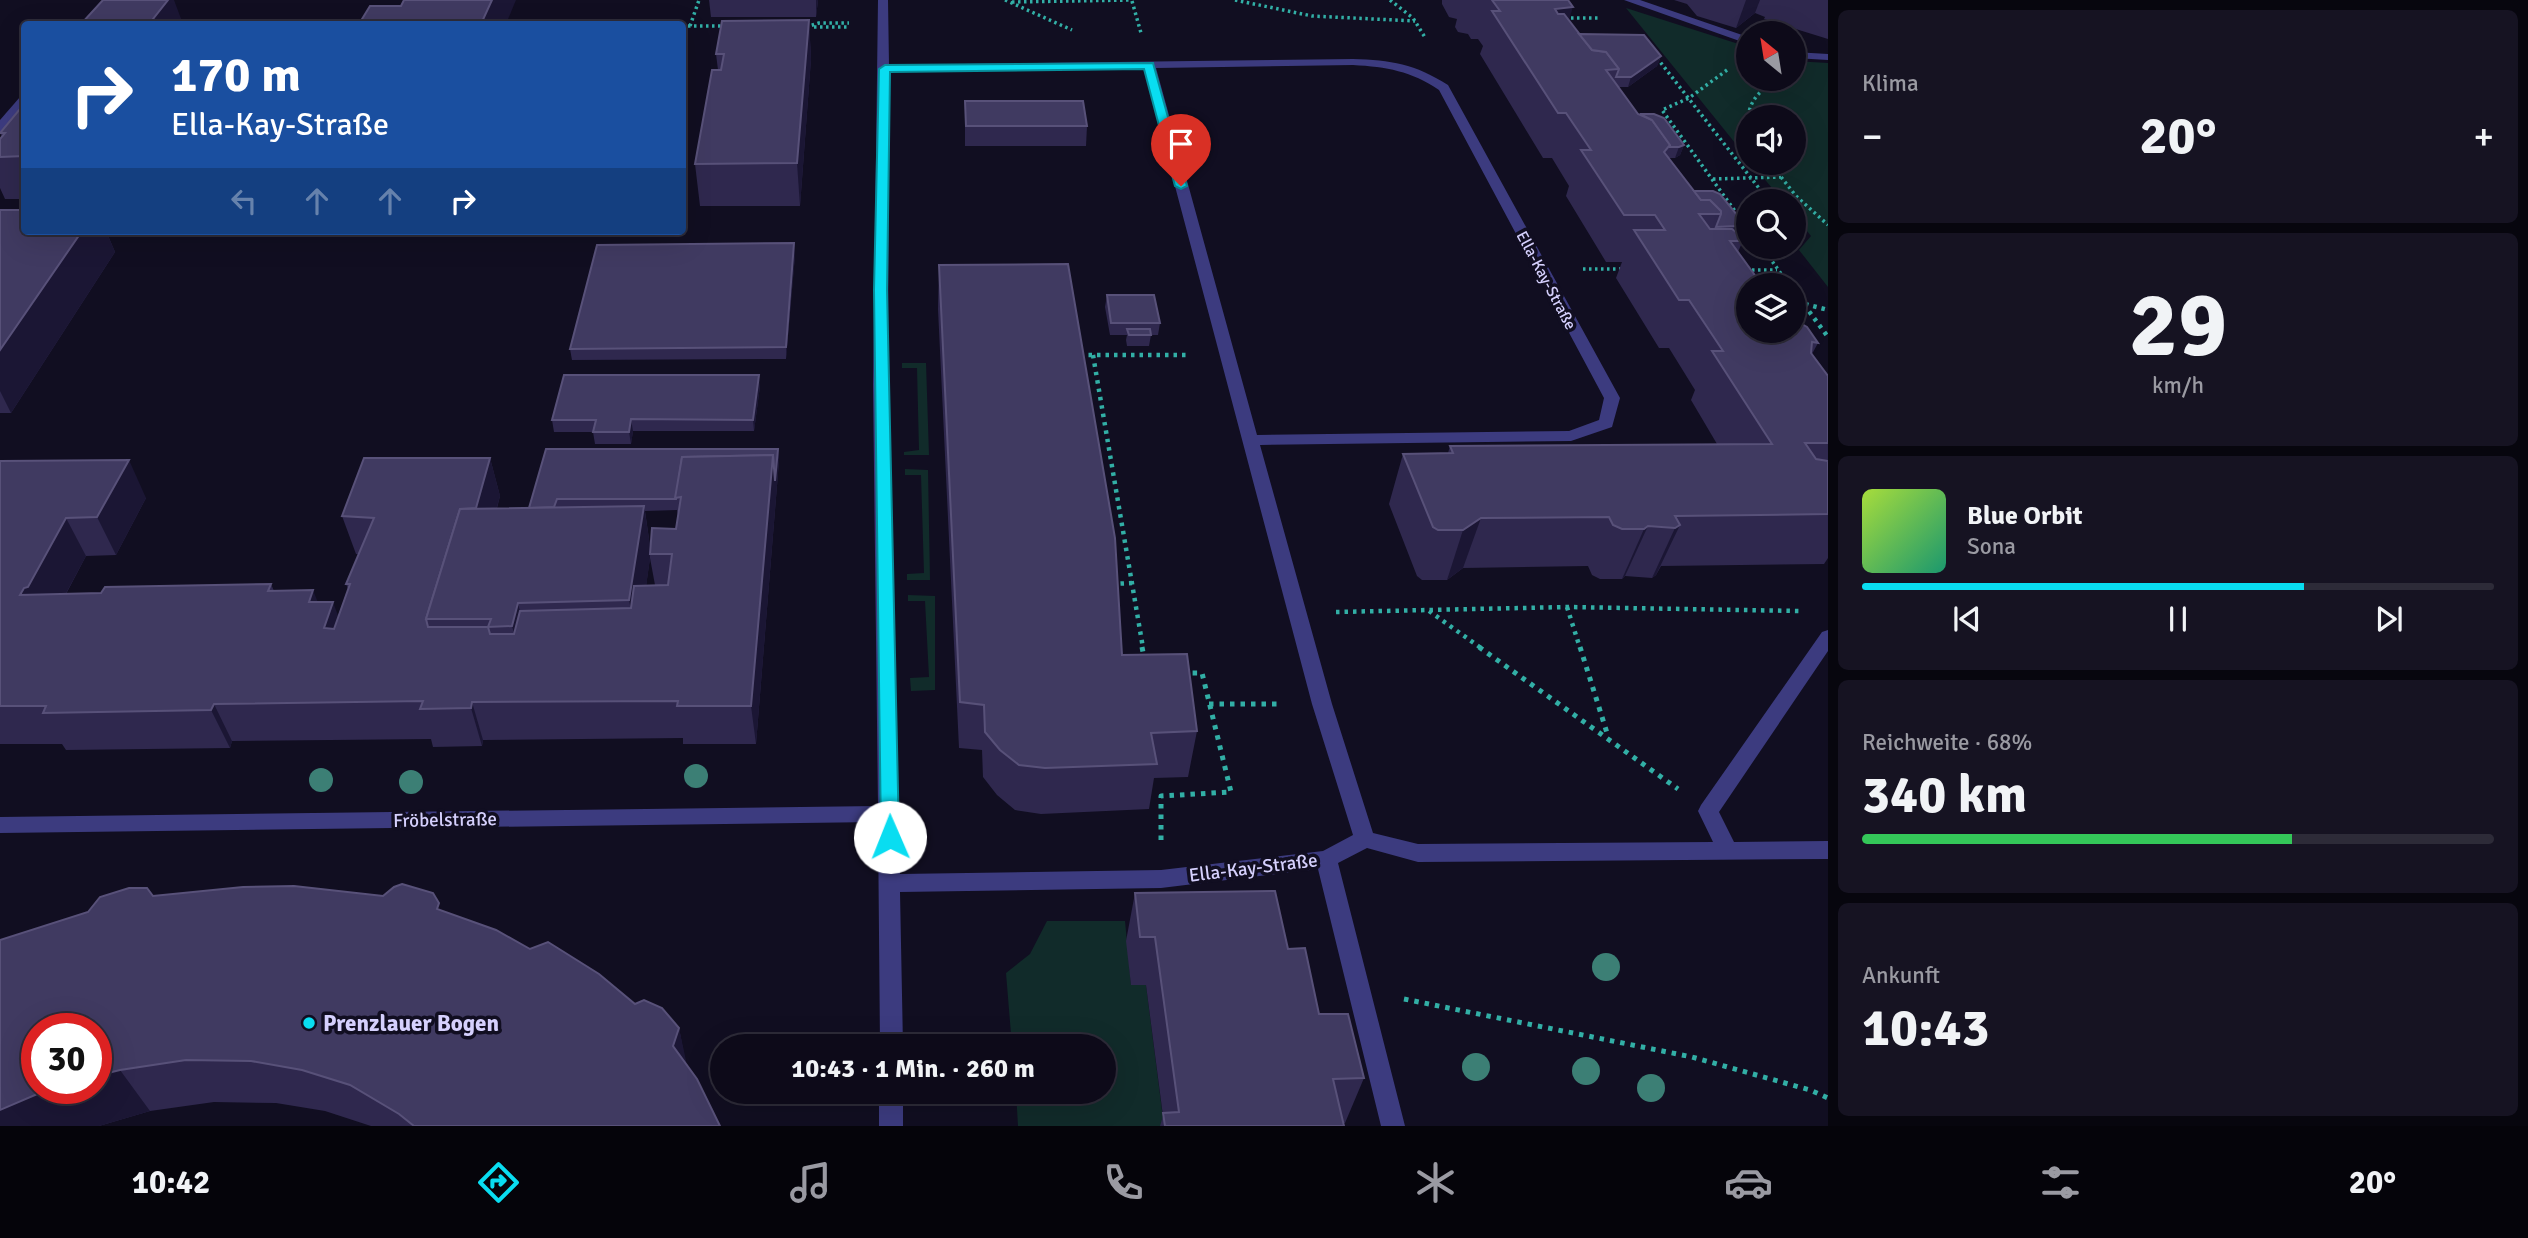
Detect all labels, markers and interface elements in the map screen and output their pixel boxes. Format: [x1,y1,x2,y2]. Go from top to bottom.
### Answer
north arrow [1736,21,1806,91]
map controls [1736,21,1806,343]
text: 170 m [171,45,301,105]
icon: right [56,49,147,140]
text: Klima [1862,69,1919,98]
text: 20° [2140,104,2216,168]
text: Ella-Kay-Straße [171,105,389,144]
button: sound [1736,105,1806,175]
text: − [1862,113,1883,160]
text: + [2473,113,2494,160]
pin [1151,114,1211,186]
icon: arrive [1162,125,1200,163]
icon: left [225,182,263,220]
icon: ahead [298,182,336,220]
icon: ahead [371,182,409,220]
icon: right [444,182,482,220]
button: search [1736,189,1806,259]
street label: Ella-Kay-Straße [1512,228,1581,333]
text: 29 [2129,269,2227,382]
button: layers [1736,273,1806,343]
text: km/h [2152,371,2204,400]
text: Blue Orbit [1967,500,2083,532]
text: Sona [1967,532,2016,561]
icon: previous [1948,600,1986,638]
icon: pause [2159,600,2197,638]
icon: next [2370,600,2408,638]
text: Reichweite · 68% [1862,728,2032,757]
text: 340 km [1862,763,2027,827]
position arrow [853,800,927,874]
street label: Fröbelstraße [393,807,497,833]
street label: Ella-Kay-Straße [1187,848,1319,888]
text: Ankunft [1862,961,1940,990]
text: 10:43 [1862,996,1990,1060]
place label: Prenzlauer Bogen [323,1009,499,1038]
speed limit sign: 30 [21,1013,112,1104]
marker: Prenzlauer Bogen [301,1015,317,1031]
text: 10:43 · 1 Min. · 260 m [791,1053,1035,1085]
icon: directions [474,1158,523,1207]
icon: music [786,1158,835,1207]
icon: phone [1099,1158,1148,1207]
icon: climate [1411,1158,1460,1207]
icon: car [1724,1158,1773,1207]
icon: filters [2036,1158,2085,1207]
text: 10:42 [132,1163,210,1202]
text: 20° [2349,1163,2396,1202]

